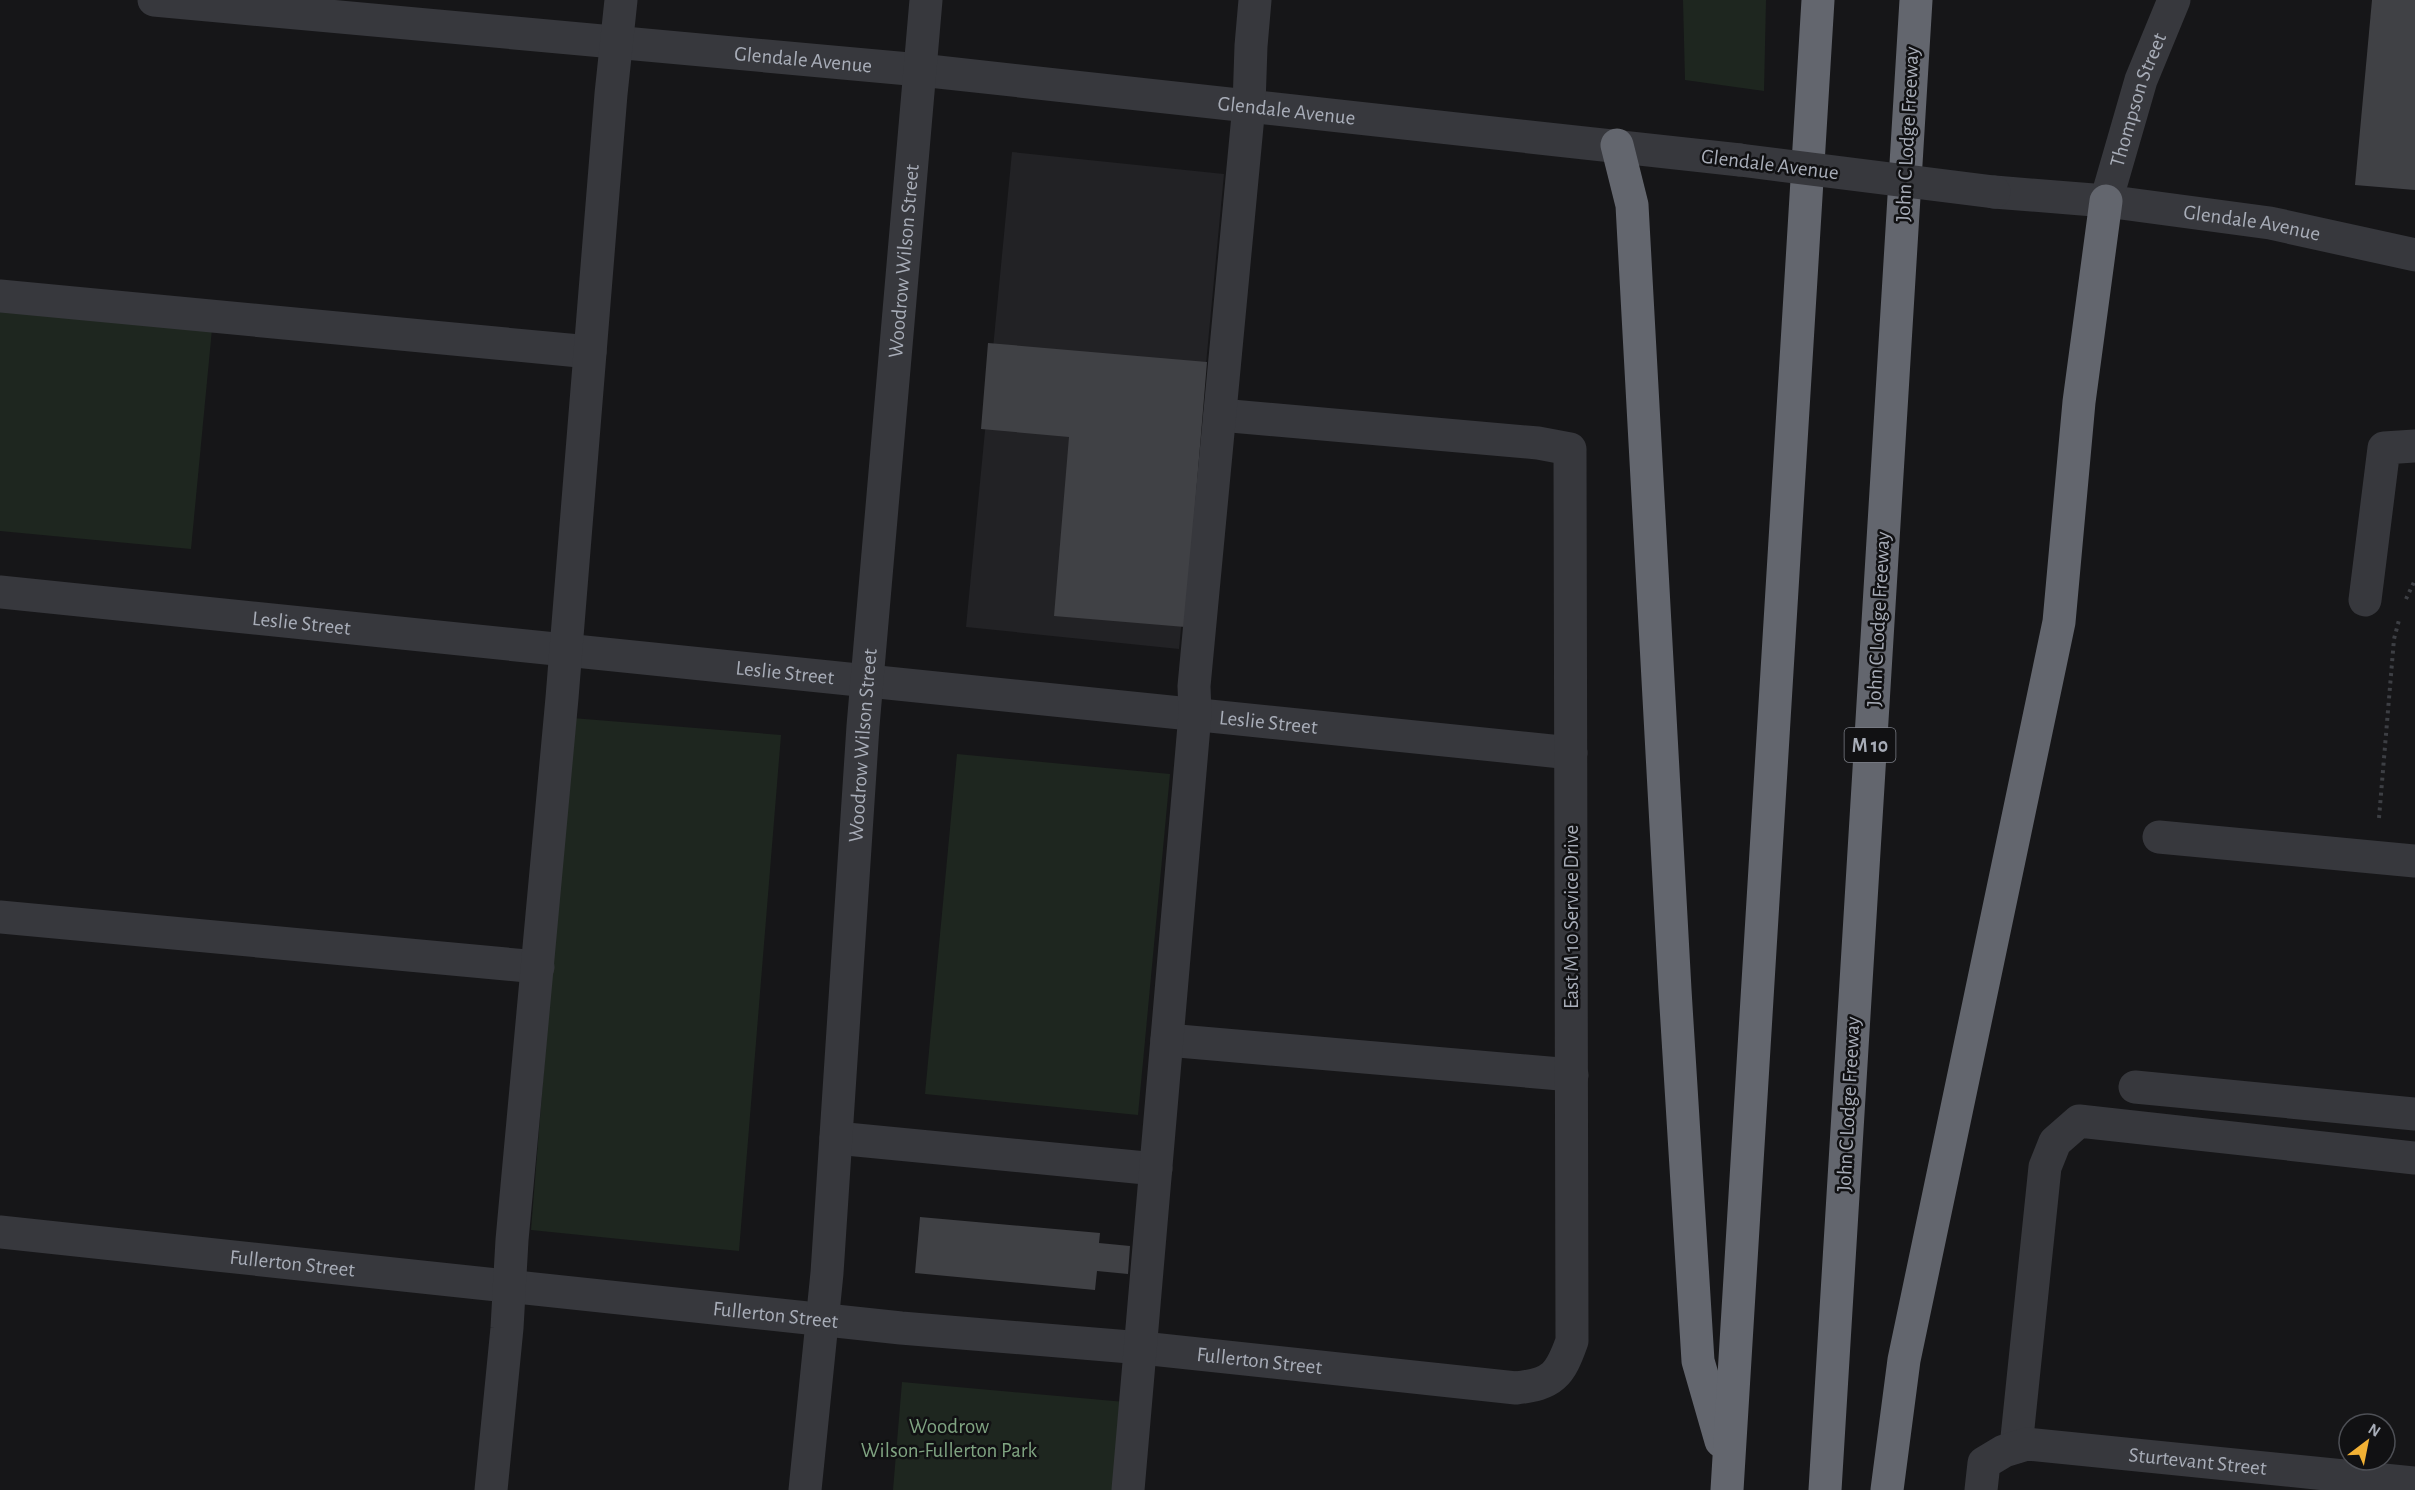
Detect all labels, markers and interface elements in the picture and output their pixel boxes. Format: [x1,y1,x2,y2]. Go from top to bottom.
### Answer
street label: Thompson Street [2106,30,2170,170]
street label: Glendale Avenue [733,43,873,77]
street label: John C Lodge Freeway [1892,46,1923,222]
street label: Glendale Avenue [1217,93,1356,129]
street label: Glendale Avenue [1700,146,1840,183]
street label: Woodrow Wilson Street [885,163,923,359]
street label: Glendale Avenue [2182,202,2322,245]
street label: John C Lodge Freeway [1863,531,1894,707]
street label: Leslie Street [251,608,352,639]
street label: Woodrow Wilson Street [845,647,881,843]
street label: Leslie Street [735,657,835,688]
street label: Leslie Street [1218,707,1319,738]
road number: M 10 [1844,728,1896,762]
street label: East M 10 Service Drive [1561,825,1582,1009]
street label: John C Lodge Freeway [1833,1016,1864,1192]
street label: Fullerton Street [229,1247,356,1281]
street label: Fullerton Street [712,1298,840,1332]
street label: Fullerton Street [1196,1344,1323,1378]
north arrow [2337,1412,2397,1472]
park label: Woodrow Wilson-Fullerton Park [861,1416,1038,1461]
text: N [2365,1420,2383,1440]
street label: Sturtevant Street [2128,1444,2268,1479]

